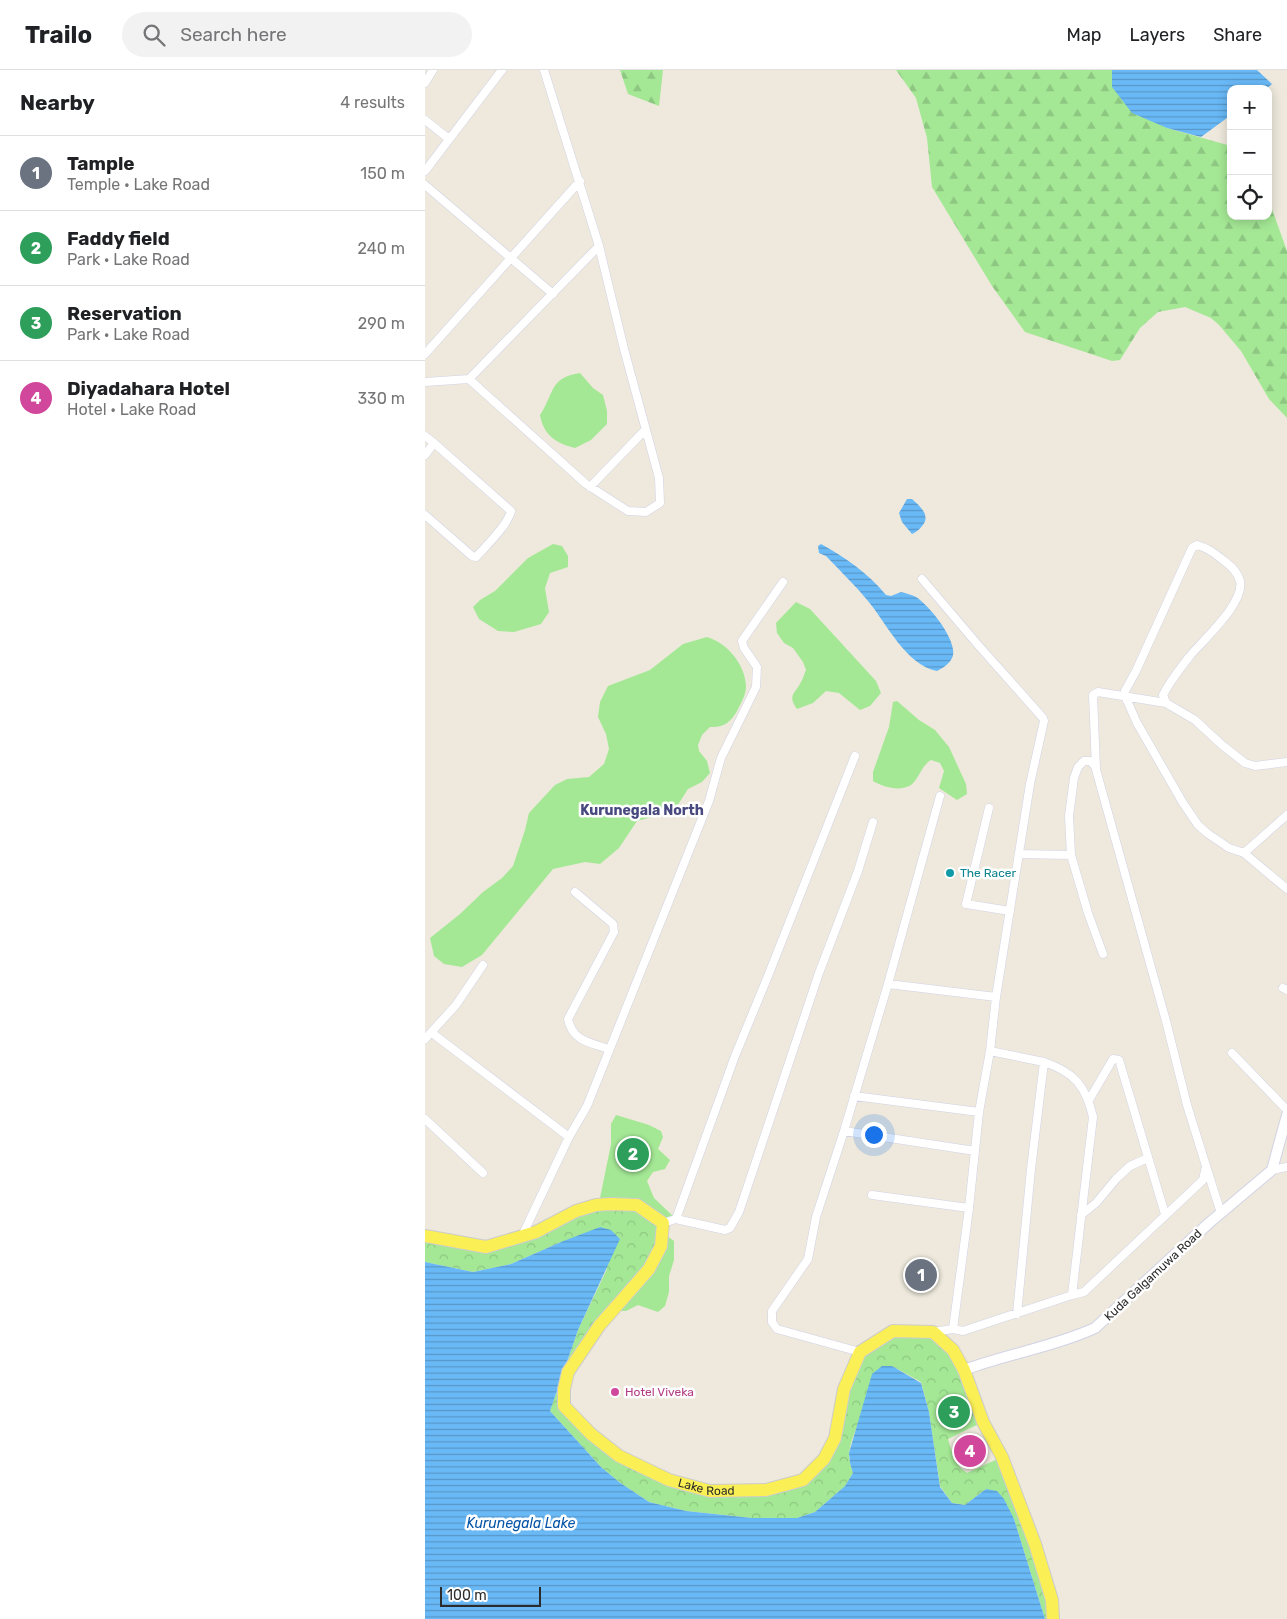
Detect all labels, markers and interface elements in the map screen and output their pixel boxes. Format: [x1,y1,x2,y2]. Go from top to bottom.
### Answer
search box [122,12,472,57]
text: Trailo [25,21,92,49]
icon: search [140,21,168,49]
text: Search here [180,23,287,46]
text: Map [1067,24,1102,46]
text: Layers [1130,24,1185,46]
text: Share [1213,24,1262,46]
map controls [1227,85,1272,220]
button: + [1227,85,1272,130]
text: Nearby [20,90,95,115]
text: 4 results [340,93,405,112]
button: − [1227,130,1272,175]
text: Tample [67,152,135,175]
text: 1 [32,164,40,183]
text: 150 m [360,164,405,183]
text: Temple · Lake Road [67,175,210,194]
button: locate [1227,175,1272,220]
text: Faddy field [67,227,170,250]
text: 2 [31,239,41,258]
text: 240 m [358,239,405,258]
text: Park · Lake Road [67,250,190,269]
text: Reservation [67,302,182,325]
text: 3 [31,314,41,333]
text: 290 m [358,314,405,333]
text: Park · Lake Road [67,325,190,344]
text: Diyadahara Hotel [67,377,230,400]
text: 4 [31,389,41,408]
text: 330 m [357,389,405,408]
text: Hotel · Lake Road [67,400,196,419]
district label: Kurunegala North [580,802,704,819]
place label: The Racer [960,866,1017,880]
marker: The Racer [944,867,956,879]
your location [861,1122,887,1148]
pin: 2 [617,1135,649,1173]
street label: Kuda Galgamuwa Road [1102,1226,1204,1324]
pin: 1 [905,1256,937,1294]
place label: Hotel Viveka [625,1385,694,1399]
marker: Hotel Viveka [609,1386,621,1398]
pin: 3 [938,1393,970,1431]
pin: 4 [954,1432,986,1470]
street label: Lake Road [676,1476,735,1498]
water label: Kurunegala Lake [467,1515,576,1532]
scale bar [440,1584,541,1607]
text: 100 m [447,1587,487,1604]

